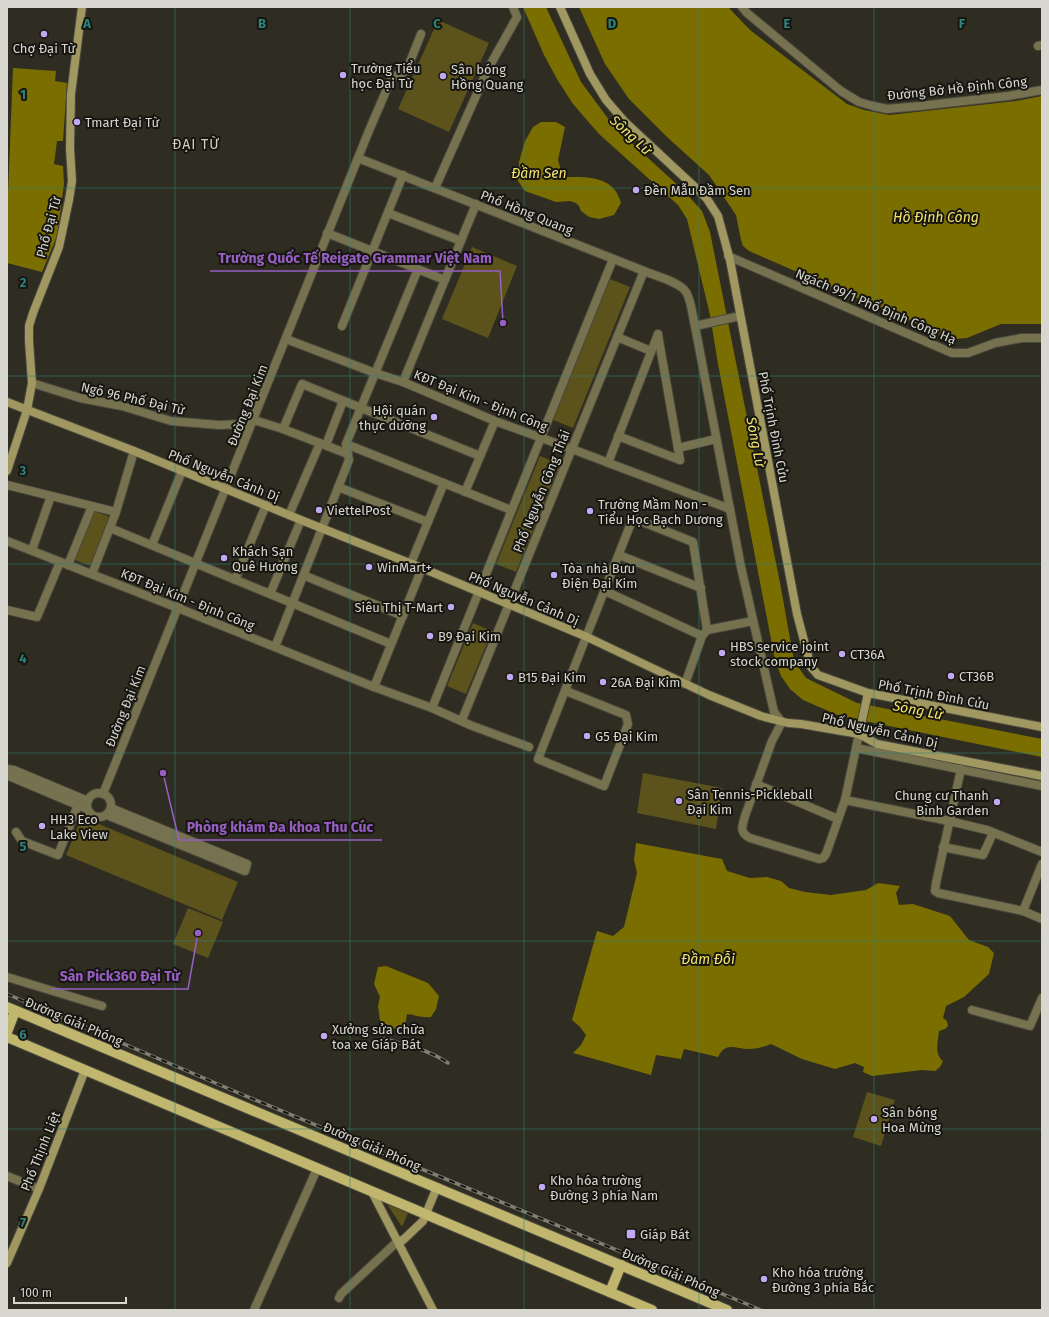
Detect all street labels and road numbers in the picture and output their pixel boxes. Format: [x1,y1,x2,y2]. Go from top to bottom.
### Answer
street label: Đường Bờ Hồ Định Công [886,74,1028,103]
street label: Phố Hồng Quang [478,187,575,238]
street label: Phố Đại Từ [33,195,64,259]
street label: Ngách 99/1 Phố Định Công Hạ [793,266,958,347]
street label: Đường Đại Kim [224,362,271,448]
street label: KĐT Đại Kim - Định Công [412,367,550,434]
street label: Phố Trịnh Đình Cửu [755,370,792,484]
street label: Ngõ 96 Phố Đại Từ [79,379,186,418]
street label: Phố Nguyễn Công Thái [510,428,573,555]
street label: Phố Nguyễn Cảnh Dị [166,446,282,505]
street label: KĐT Đại Kim - Định Công [119,566,257,633]
street label: Phố Nguyễn Cảnh Dị [466,568,581,629]
street label: Đường Đại Kim [102,663,149,749]
street label: Phố Trịnh Đình Cửu [877,676,991,713]
street label: Phố Nguyễn Cảnh Dị [820,710,939,751]
street label: Đường Giải Phóng [23,994,125,1049]
street label: Phố Thịnh Liệt [18,1109,63,1193]
street label: Đường Giải Phóng [321,1119,423,1174]
street label: Đường Giải Phóng [620,1245,722,1300]

